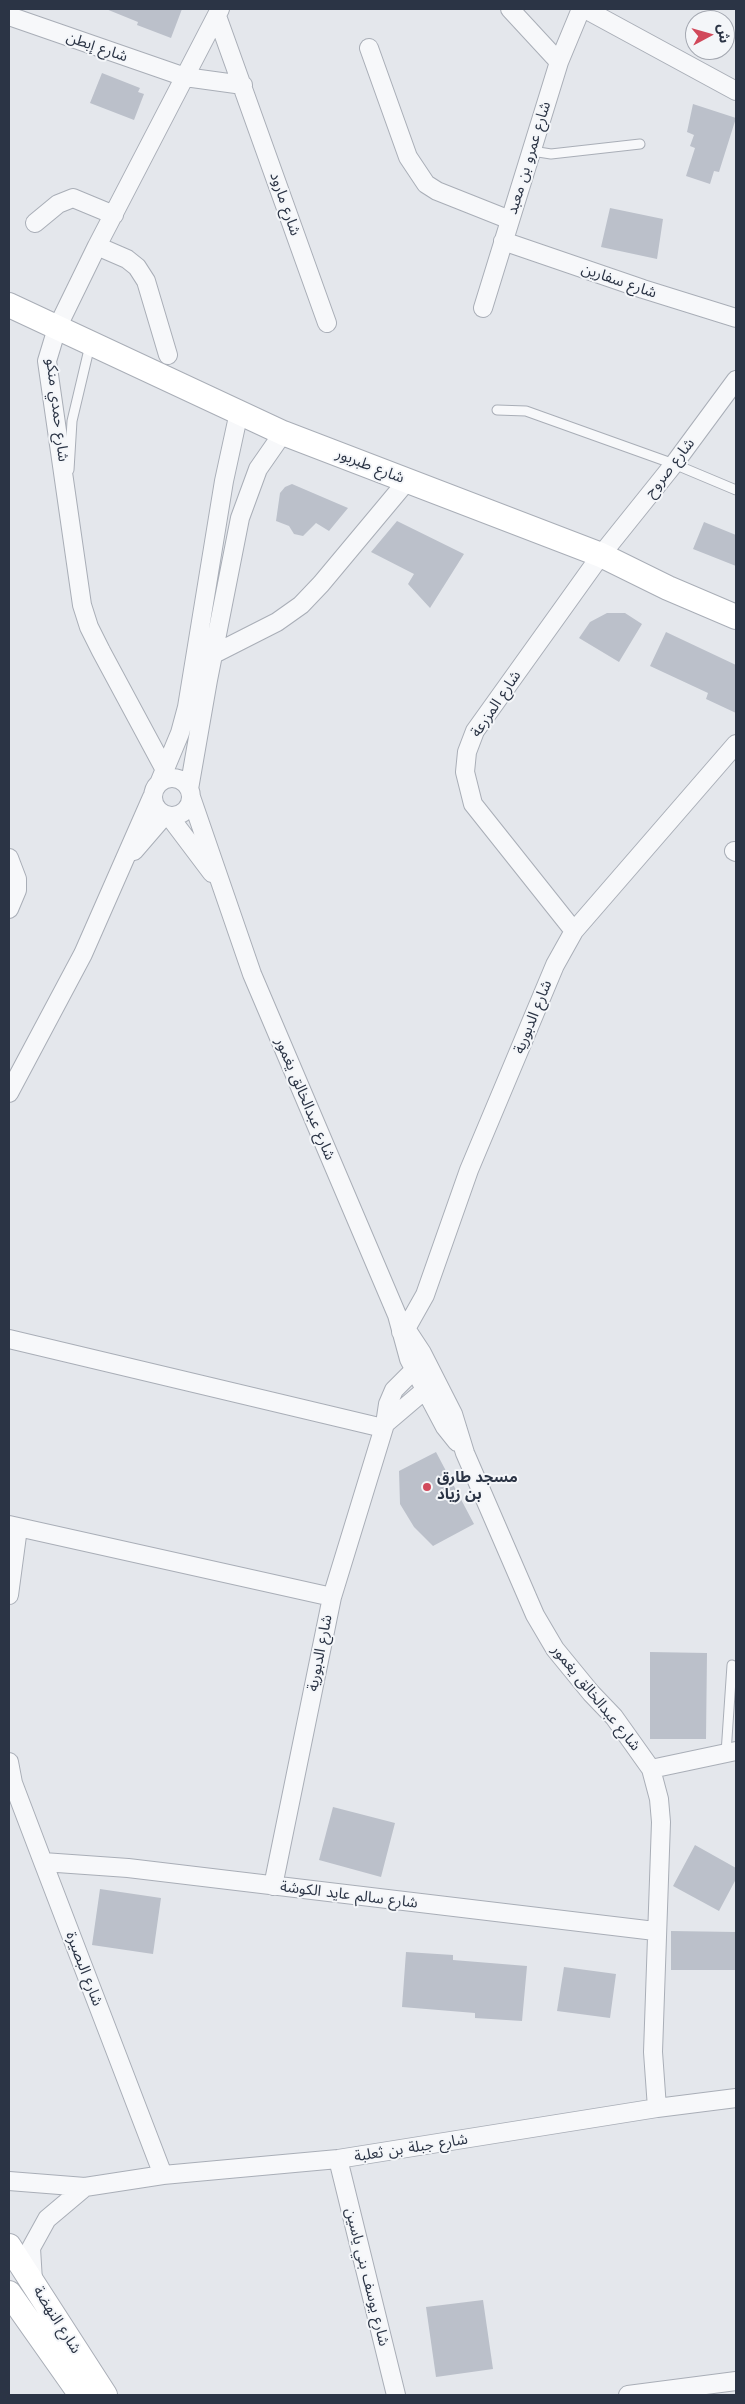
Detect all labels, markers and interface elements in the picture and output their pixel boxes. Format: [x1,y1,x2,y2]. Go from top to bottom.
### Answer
north arrow [685,10,735,60]
text: ش [715,23,733,44]
street label: شارع إبطن [64,28,130,66]
street label: شارع عمرو بن معبد [503,99,555,217]
street label: شارع مارود [266,170,304,238]
street label: شارع سفارين [579,260,659,302]
street label: شارع حمدي منكو [42,357,72,463]
street label: شارع صروح [641,435,699,501]
street label: شارع طبربور [333,445,407,487]
street label: شارع المزرعة [467,667,525,741]
street label: شارع الدبورية [510,978,556,1056]
street label: شارع عبدالخالق يغمور [271,1035,339,1163]
place label: مسجد طارق بن زياد [437,1469,518,1504]
marker: مسجد طارق بن زياد [421,1481,433,1493]
street label: شارع الدبورية [304,1613,336,1693]
street label: شارع عبدالخالق يغمور [548,1641,644,1755]
street label: شارع سالم عايد الكوشة [279,1878,419,1912]
street label: شارع البصيرة [62,1929,106,2009]
street label: شارع جبلة بن ثعلبة [353,2130,469,2166]
street label: شارع يوسف بني ياسين [341,2206,393,2348]
street label: شارع النهضة [29,2283,85,2357]

